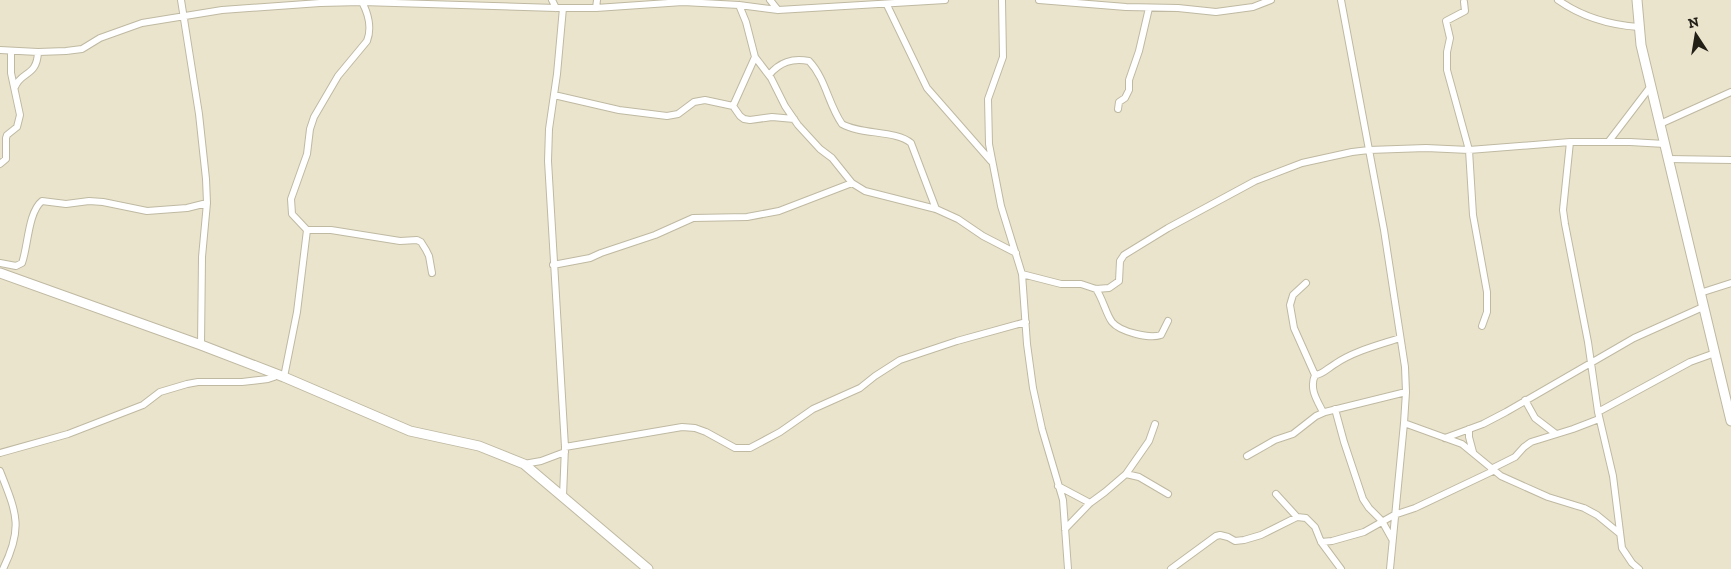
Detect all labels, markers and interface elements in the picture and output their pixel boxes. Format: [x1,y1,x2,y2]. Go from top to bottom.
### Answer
north arrow [1671,10,1721,60]
text: N [1686,13,1701,32]

